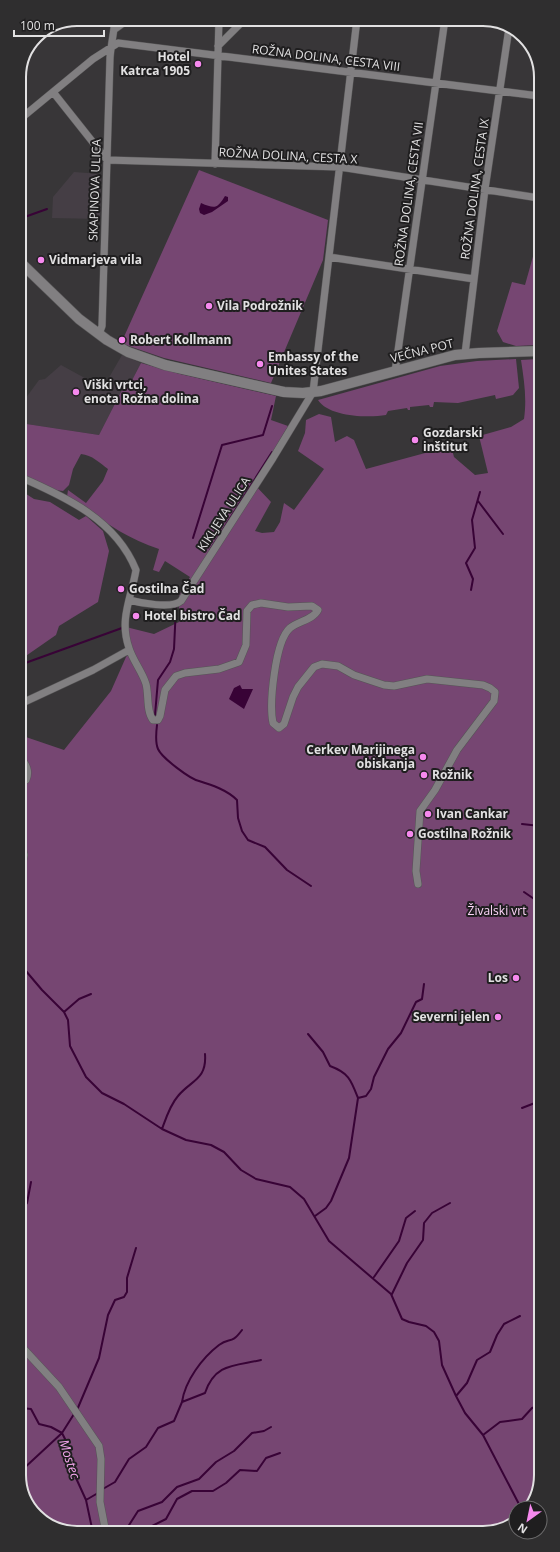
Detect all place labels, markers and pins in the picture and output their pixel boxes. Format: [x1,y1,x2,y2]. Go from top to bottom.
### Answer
place label: Hotel Katrca 1905 [120,48,190,79]
marker: Hotel Katrca 1905 [193,59,203,69]
place label: Vidmarjeva vila [49,251,142,268]
marker: Vidmarjeva vila [36,255,46,265]
place label: Vila Podrožnik [217,297,303,314]
marker: Vila Podrožnik [204,301,214,311]
place label: Robert Kollmann [130,331,231,348]
marker: Robert Kollmann [117,335,127,345]
place label: Embassy of the Unites States [268,348,359,379]
marker: Embassy of the Unites States [255,359,265,369]
place label: Viški vrtci, enota Rožna dolina [84,376,199,407]
marker: Viški vrtci, enota Rožna dolina [71,387,81,397]
place label: Gozdarski inštitut [423,424,482,455]
marker: Gozdarski inštitut [410,435,420,445]
place label: Gostilna Čad [129,580,204,597]
marker: Gostilna Čad [116,584,126,594]
place label: Hotel bistro Čad [144,607,241,624]
marker: Hotel bistro Čad [131,611,141,621]
place label: Cerkev Marijinega obiskanja [306,741,415,772]
marker: Cerkev Marijinega obiskanja [418,752,428,762]
place label: Rožnik [432,766,473,783]
marker: Rožnik [419,770,429,780]
place label: Ivan Cankar [436,805,509,822]
marker: Ivan Cankar [423,809,433,819]
place label: Gostilna Rožnik [418,825,512,842]
marker: Gostilna Rožnik [405,829,415,839]
place label: Los [488,969,508,986]
marker: Los [511,973,521,983]
place label: Severni jelen [413,1008,490,1025]
marker: Severni jelen [493,1012,503,1022]

